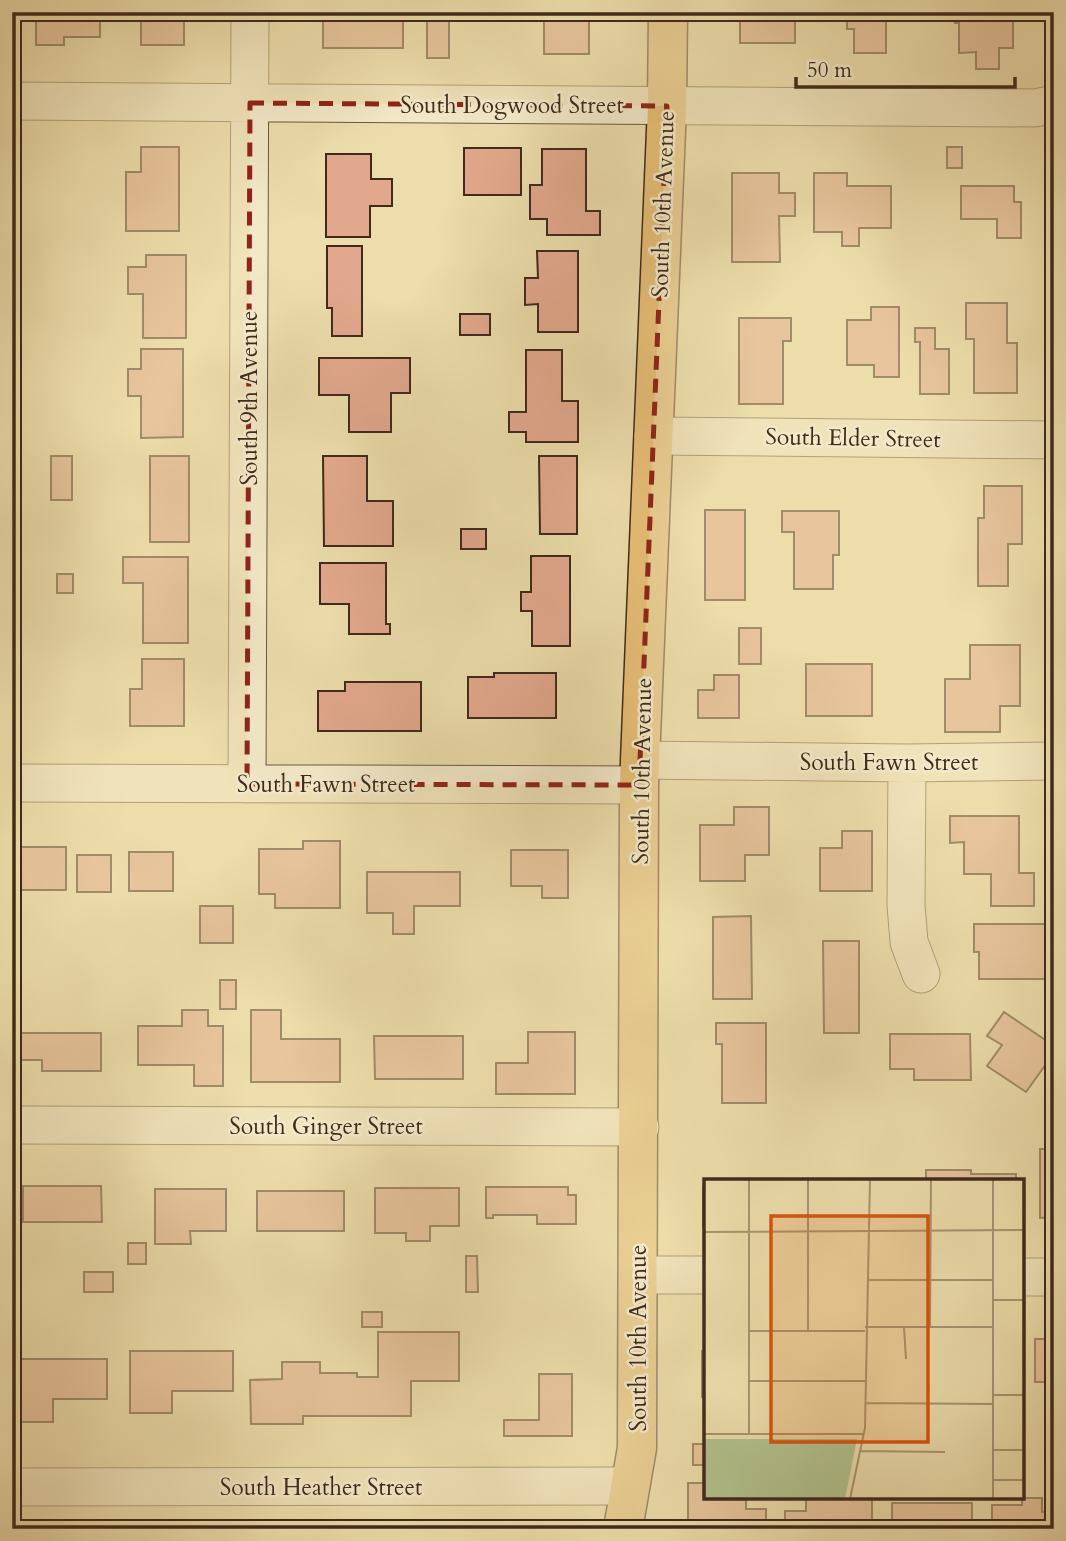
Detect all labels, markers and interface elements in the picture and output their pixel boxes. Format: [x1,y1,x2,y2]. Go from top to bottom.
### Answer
scale bar [796,46,1015,90]
text: 50 m [807,56,852,85]
street label: South Dogwood Street [400,90,624,121]
street label: South 10th Avenue [644,110,682,298]
street label: South 9th Avenue [234,310,265,486]
street label: South Elder Street [765,421,941,455]
street label: South 10th Avenue [625,677,659,865]
street label: South Fawn Street [800,747,978,778]
street label: South Fawn Street [237,769,415,800]
street label: South Ginger Street [229,1111,423,1142]
inset map [704,1179,1024,1499]
street label: South 10th Avenue [623,1245,654,1431]
street label: South Heather Street [220,1472,422,1503]

